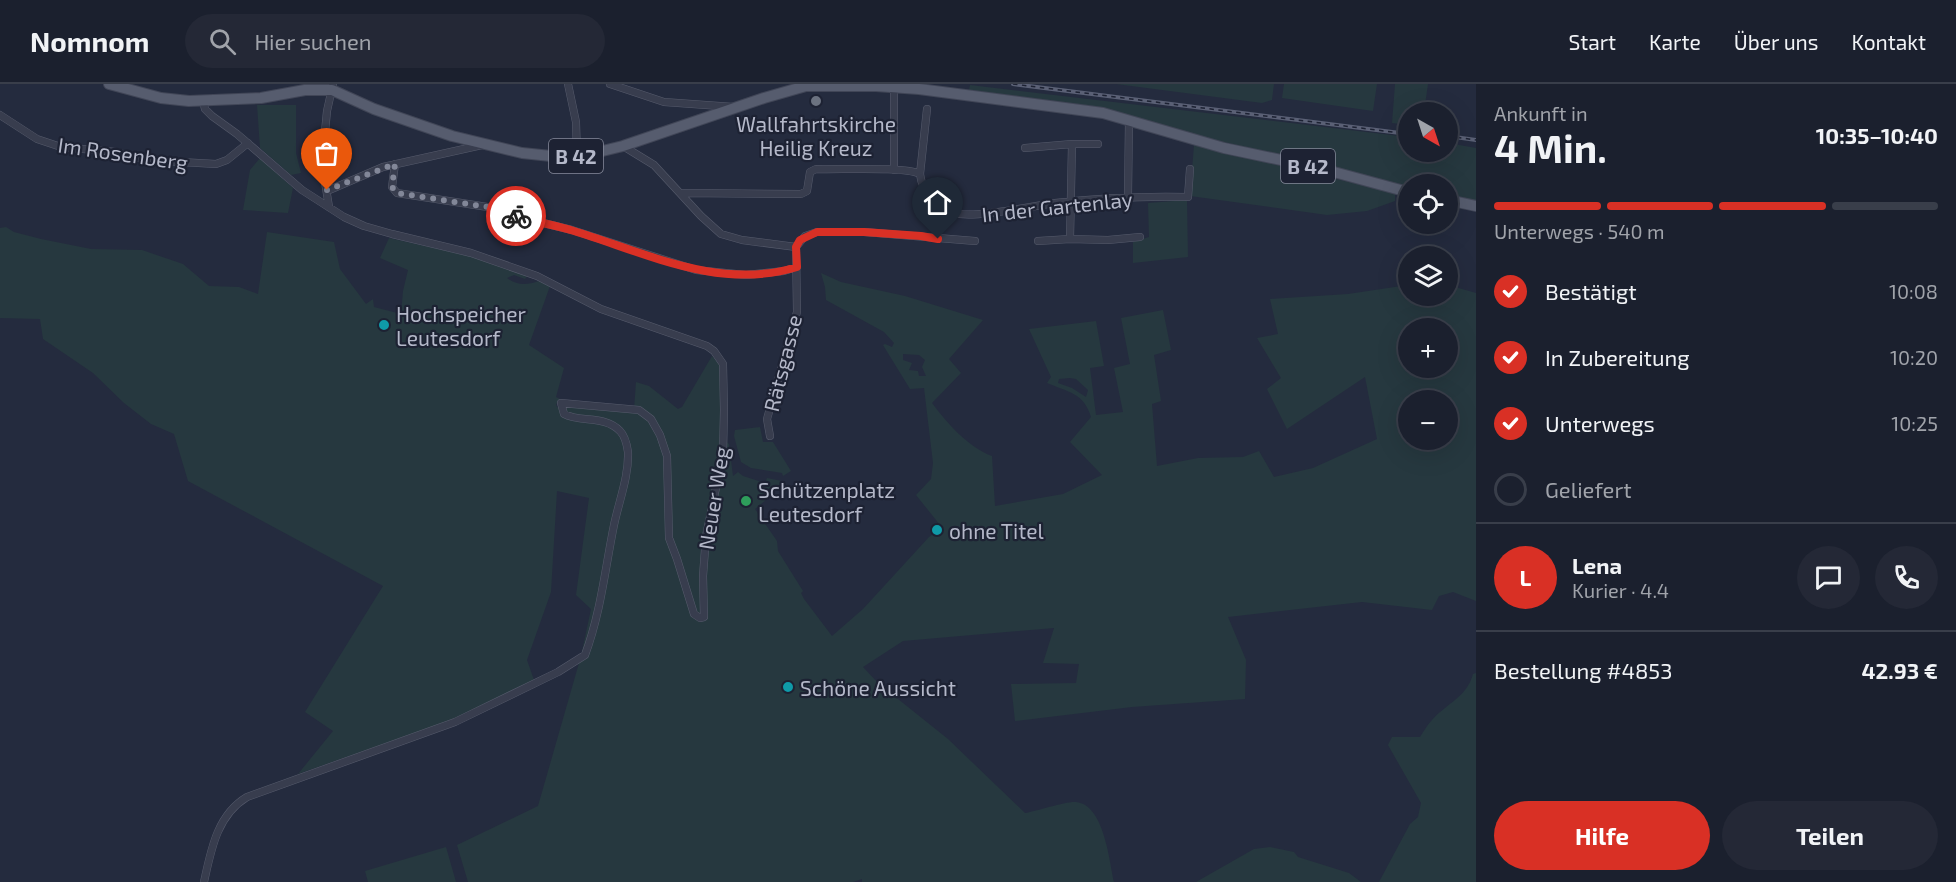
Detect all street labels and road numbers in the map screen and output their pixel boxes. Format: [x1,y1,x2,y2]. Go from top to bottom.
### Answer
street label: Im Rosenberg [56,132,190,175]
road number: B 42 [549,139,603,173]
road number: B 42 [1281,149,1335,183]
street label: In der Gartenlay [980,186,1134,226]
street label: Rätsgasse [758,312,806,414]
street label: Neuer Weg [692,444,734,551]

